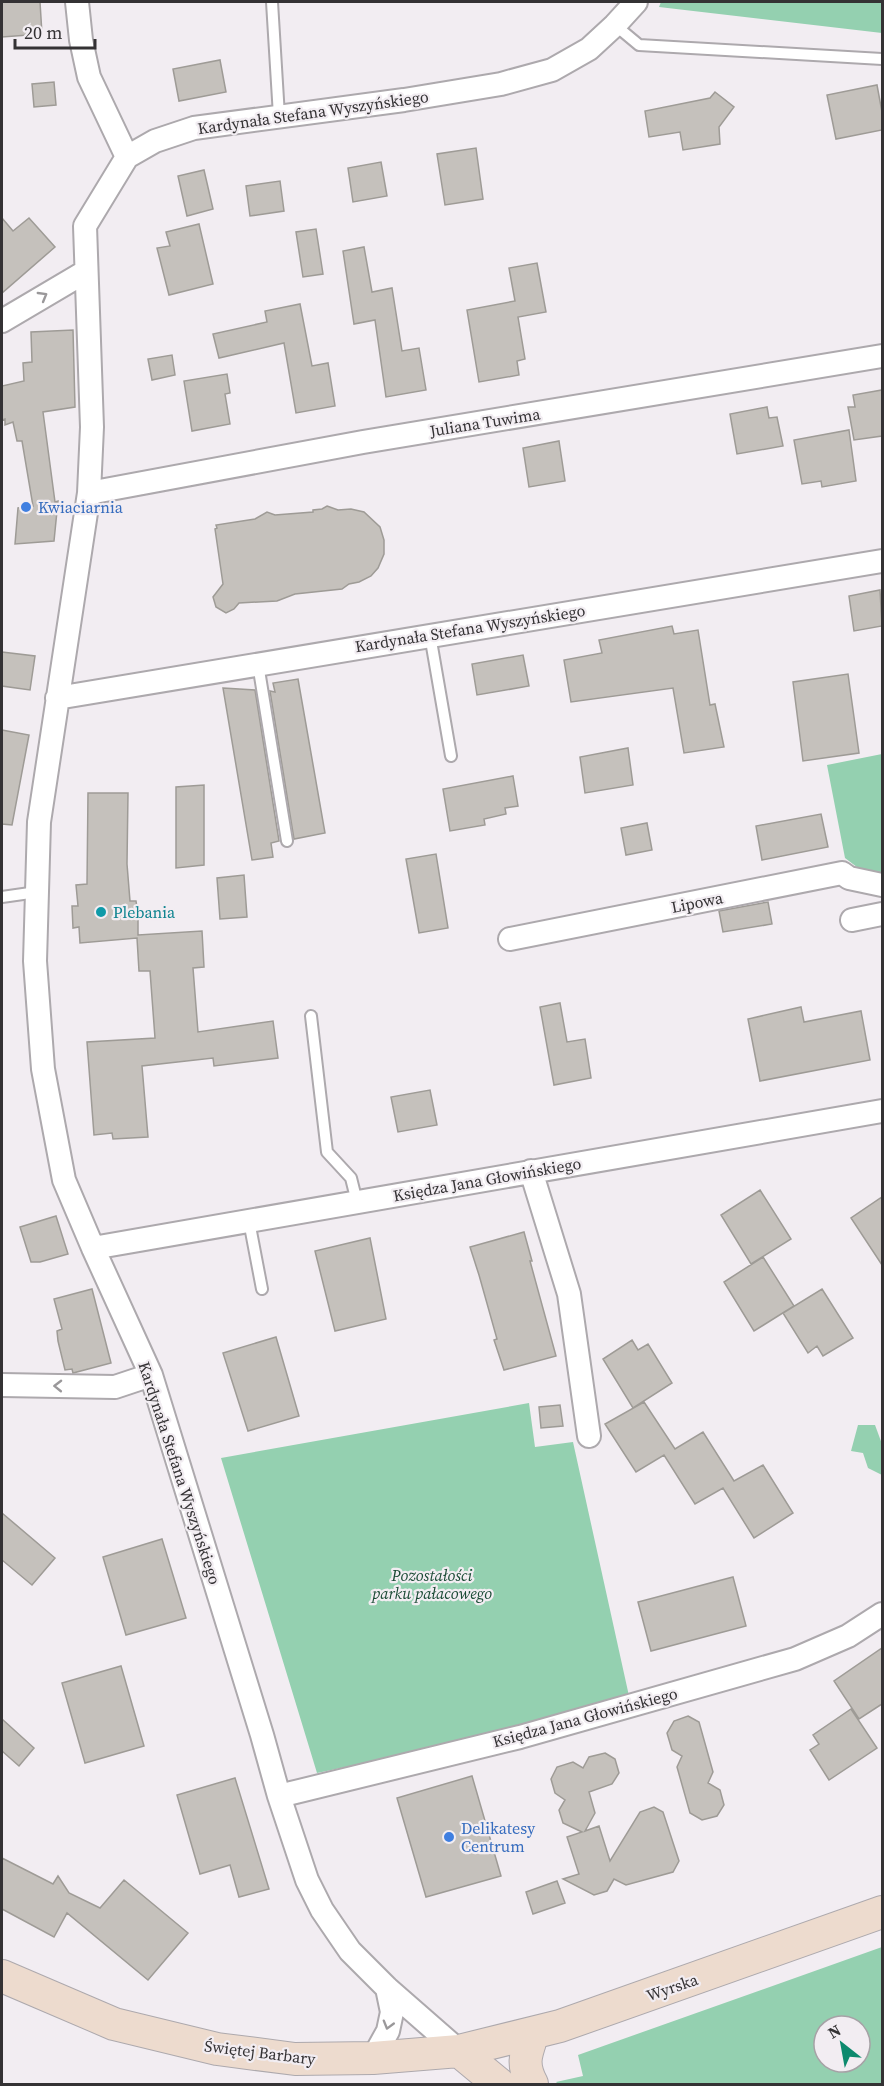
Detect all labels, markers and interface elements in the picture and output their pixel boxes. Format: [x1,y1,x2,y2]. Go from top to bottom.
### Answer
scale bar [15,12,94,50]
text: 20 m [24,20,62,45]
street label: Kardynała Stefana Wyszyńskiego [196,85,430,139]
one-way arrow [37,292,48,304]
street label: Juliana Tuwima [427,402,543,442]
place label: Kwiaciarnia [38,496,124,518]
marker: Kwiaciarnia [19,500,33,514]
street label: Kardynała Stefana Wyszyńskiego [353,599,587,657]
street label: Lipowa [669,886,726,918]
place label: Plebania [113,901,176,923]
marker: Plebania [94,905,108,919]
street label: Księdza Jana Głowińskiego [391,1152,583,1206]
street label: Kardynała Stefana Wyszyńskiego [134,1359,227,1587]
one-way arrow [54,1380,63,1392]
park label: Pozostałości parku pałacowego [370,1564,492,1604]
street label: Księdza Jana Głowińskiego [490,1682,680,1752]
place label: Delikatesy Centrum [461,1817,536,1857]
marker: Delikatesy Centrum [442,1830,456,1844]
street label: Wyrska [643,1968,702,2006]
north arrow [812,2014,872,2074]
one-way arrow [383,2019,396,2029]
text: N [824,2019,845,2044]
street label: Świętej Barbary [203,2034,318,2070]

